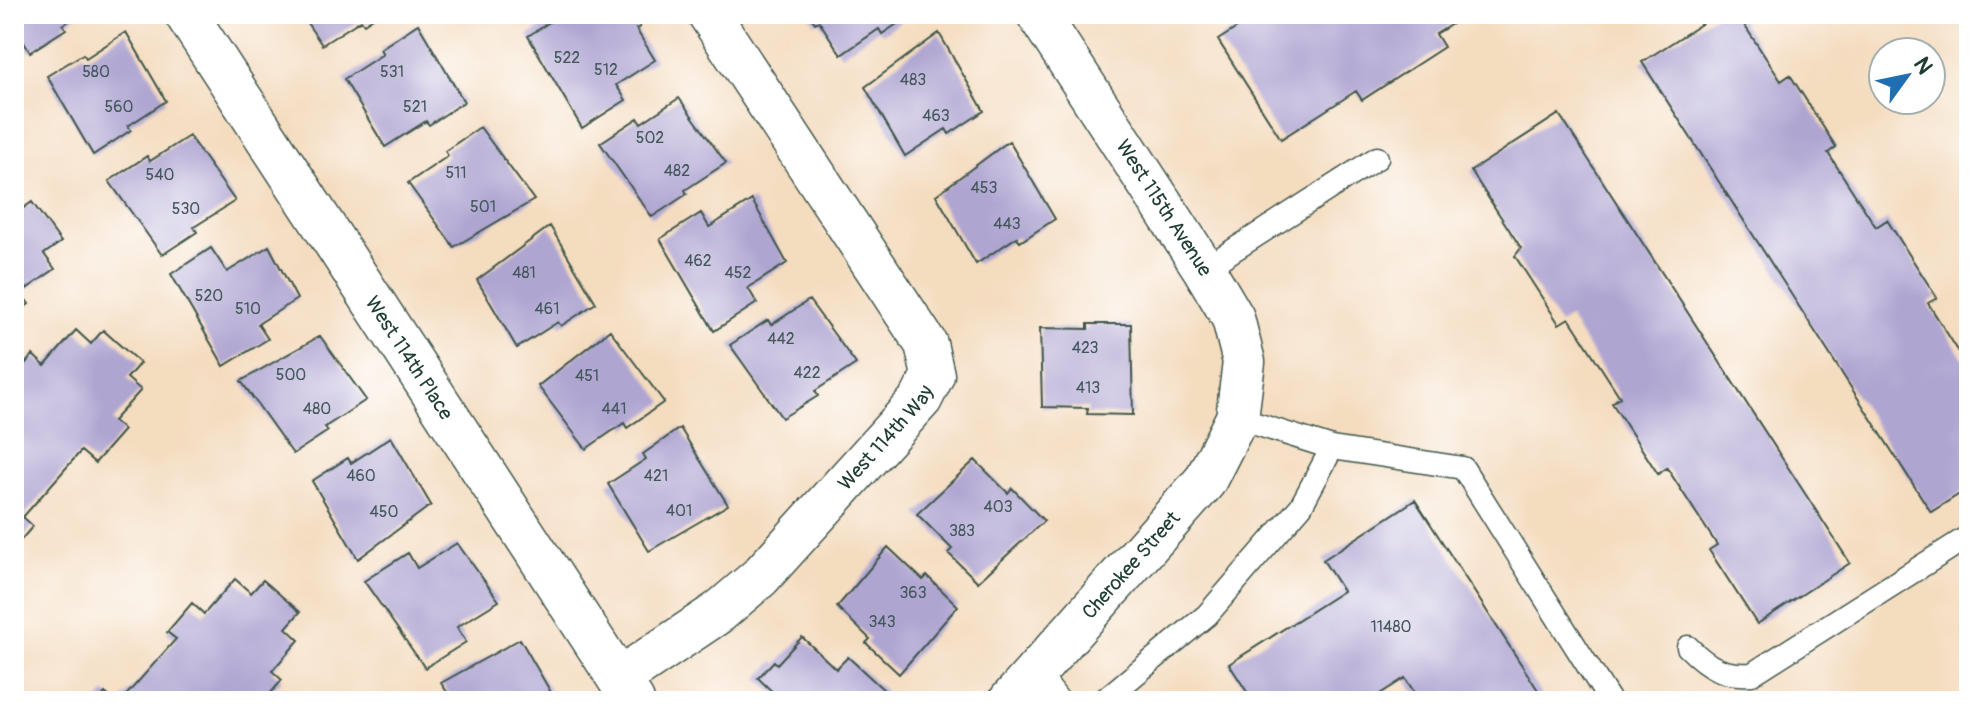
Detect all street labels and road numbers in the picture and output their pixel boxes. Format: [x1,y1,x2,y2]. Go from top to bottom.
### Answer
street label: West 115th Avenue [1110,135,1218,281]
street label: West 114th Place [360,291,459,424]
street label: West 114th Way [832,381,939,495]
street label: Cherokee Street [1076,505,1186,624]

